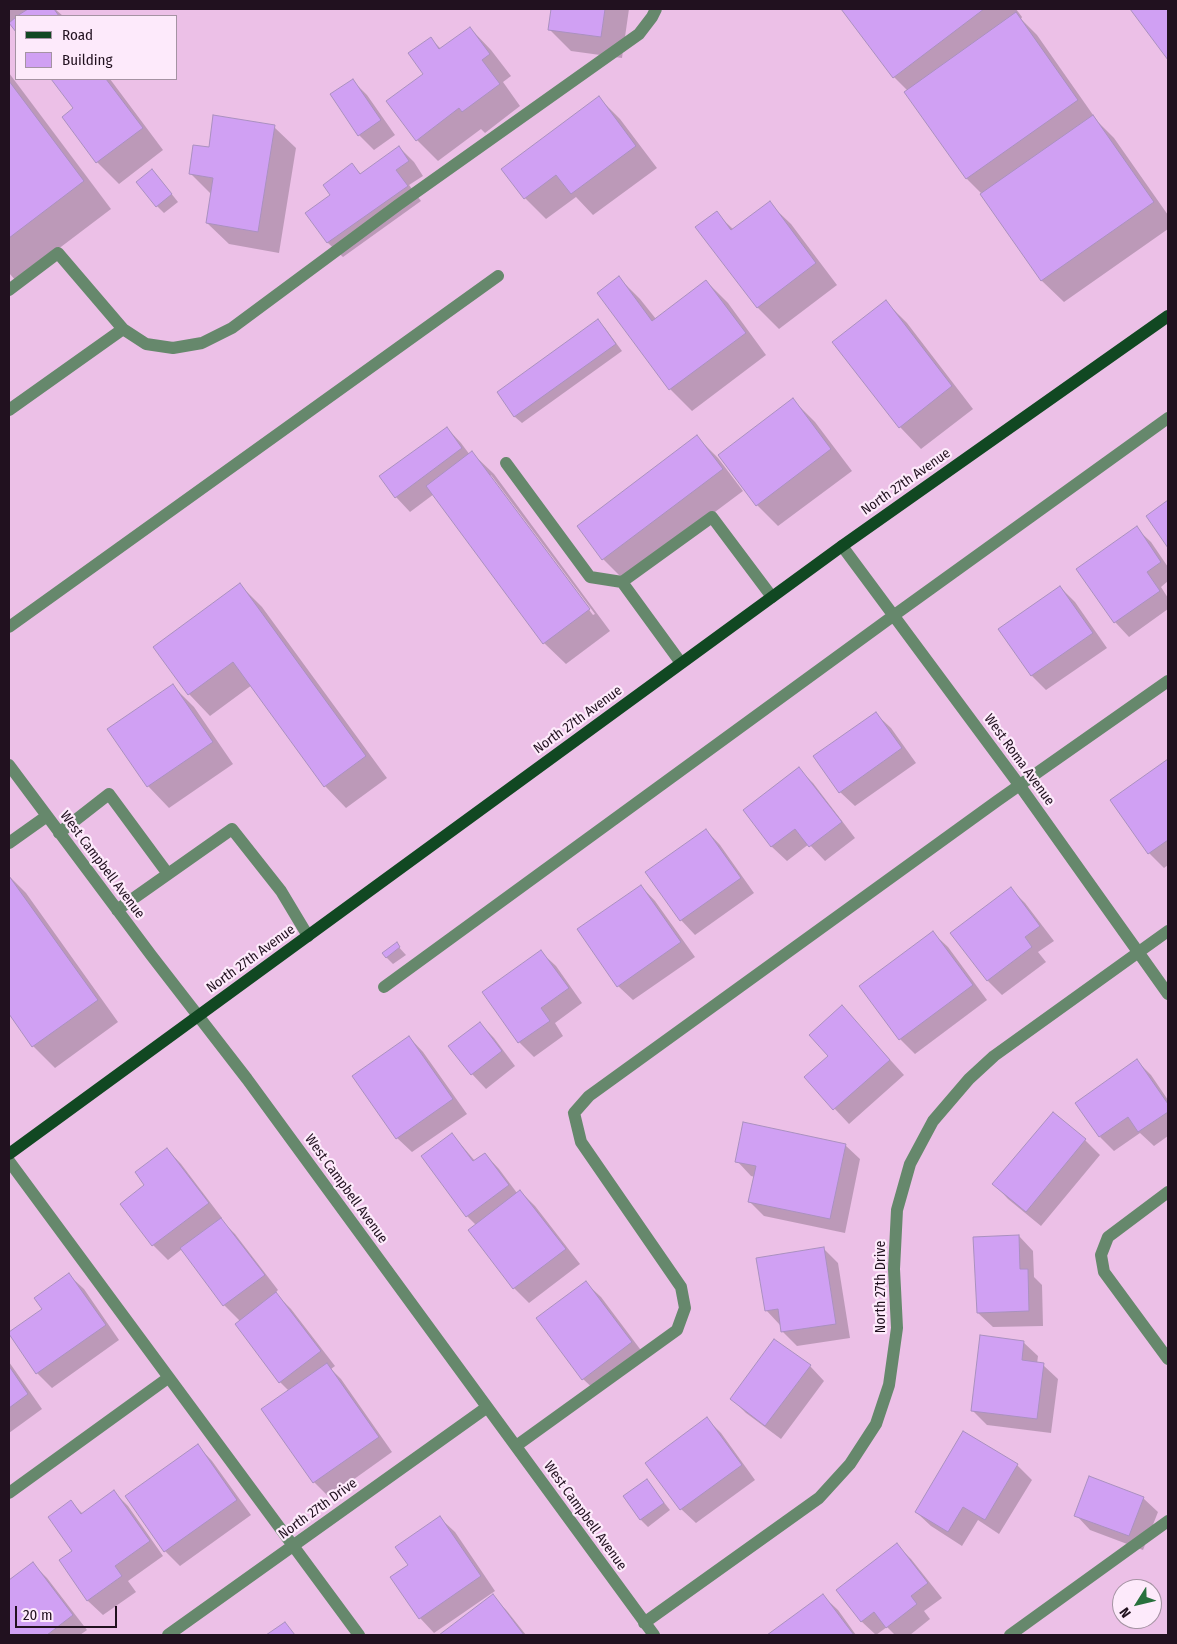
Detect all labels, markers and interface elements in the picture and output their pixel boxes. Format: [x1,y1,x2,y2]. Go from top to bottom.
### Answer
legend [15,15,178,80]
text: Road [62,26,93,44]
text: Building [62,51,113,69]
street label: North 27th Avenue [858,445,954,519]
street label: North 27th Avenue [531,682,625,758]
street label: West Roma Avenue [980,711,1058,809]
street label: West Campbell Avenue [56,808,148,922]
street label: North 27th Avenue [204,921,298,997]
street label: West Campbell Avenue [301,1131,391,1247]
street label: North 27th Drive [873,1241,889,1333]
street label: West Campbell Avenue [540,1458,630,1574]
street label: North 27th Drive [276,1475,360,1543]
north arrow [1112,1579,1162,1629]
scale bar [18,1596,120,1628]
text: N [1116,1604,1135,1621]
text: 20 m [23,1606,53,1624]

